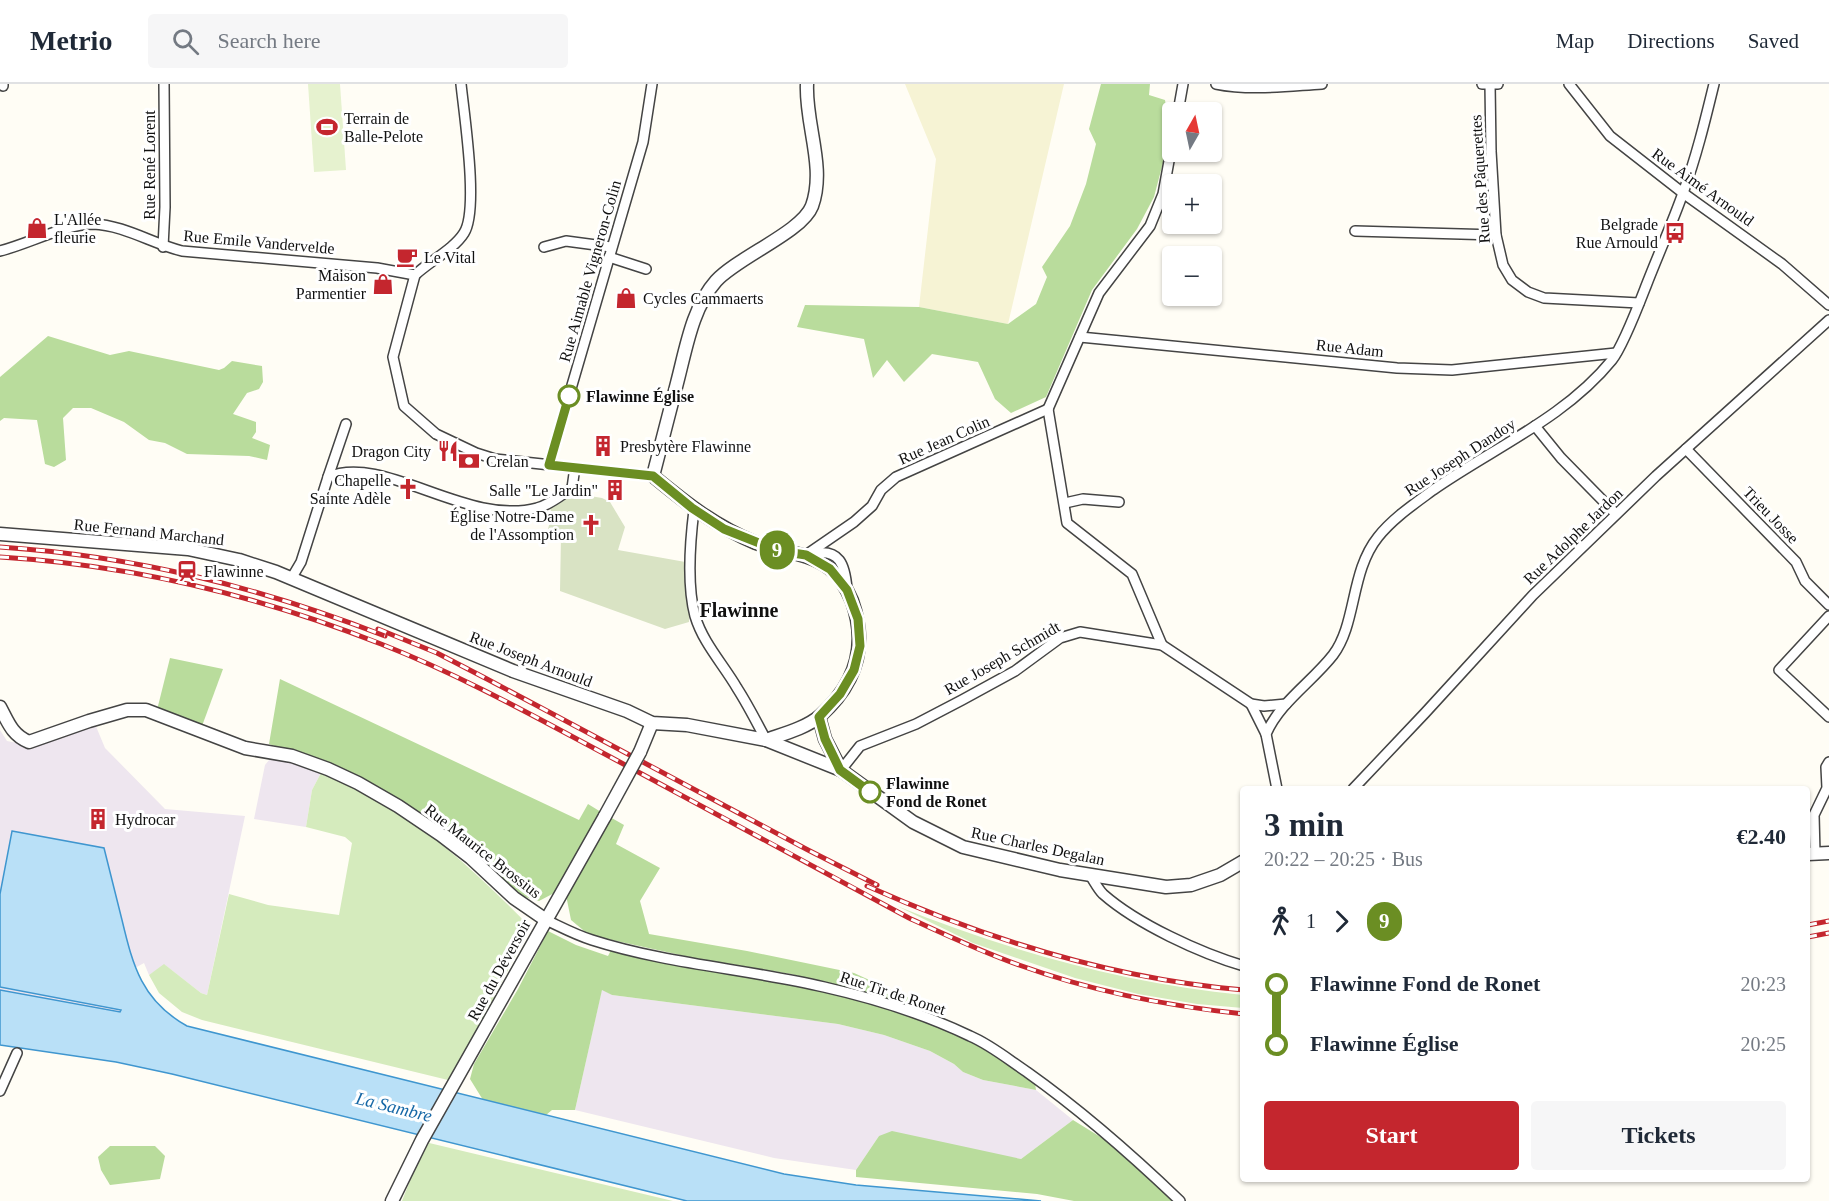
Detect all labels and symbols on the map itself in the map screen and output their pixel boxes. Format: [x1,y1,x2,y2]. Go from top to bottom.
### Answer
north arrow [1162,102,1222,162]
street label: Rue René Lorent [141,110,158,220]
place label: Terrain de Balle-Pelote [344,110,423,145]
street label: Rue des Pâquerettes [1467,114,1494,244]
sports icon: Terrain de Balle-Pelote [315,115,339,139]
street label: Rue Aimé Arnould [1649,145,1757,229]
street label: Rue Aimable Vigneron-Colin [556,178,625,364]
place label: L'Allée fleurie [54,211,101,246]
shop icon: L'Allée fleurie [25,216,49,240]
place label: Belgrade Rue Arnould [1576,216,1658,251]
bus stop icon: Belgrade Rue Arnould [1663,221,1687,245]
street label: Rue Emile Vandervelde [183,227,335,257]
cafe icon: Le Vital [395,245,419,269]
place label: Le Vital [424,249,476,266]
place label: Maison Parmentier [296,267,367,302]
shop icon: Maison Parmentier [371,272,395,296]
shop icon: Cycles Cammaerts [614,286,638,310]
place label: Cycles Cammaerts [643,290,763,308]
street label: Rue Adam [1315,336,1385,360]
marker: Flawinne Église [558,385,580,407]
place label: Flawinne Église [586,387,694,406]
street label: Rue Jean Colin [896,412,992,468]
street label: Rue Joseph Dandoy [1402,415,1519,500]
building icon: Presbytère Flawinne [591,434,615,458]
place label: Presbytère Flawinne [620,438,751,456]
restaurant icon: Dragon City [436,439,460,463]
place label: Dragon City [351,443,431,461]
bank icon: Crelan [457,449,481,473]
place label: Crelan [486,453,529,470]
place label: Chapelle Sainte Adèle [310,472,391,507]
church icon: Chapelle Sainte Adèle [396,477,420,501]
building icon: Salle "Le Jardin" [603,478,627,502]
place label: Salle "Le Jardin" [489,482,598,499]
street label: Trieu Josse [1740,483,1802,547]
street label: Rue Adolphe Jardon [1520,485,1627,588]
place label: Église Notre-Dame de l'Assomption [450,507,574,544]
church icon: Église Notre-Dame de l'Assomption [579,513,603,537]
street label: Rue Fernand Marchand [73,516,225,548]
line badge: 9 [758,530,796,570]
station icon: Flawinne [175,559,199,583]
place label: Flawinne [204,563,264,580]
district label: Flawinne [700,599,779,621]
street label: Rue Joseph Schmidt [941,618,1064,699]
street label: Rue Joseph Arnould [467,628,595,691]
place label: Flawinne Fond de Ronet [886,775,987,810]
marker: Flawinne Fond de Ronet [859,781,881,803]
street label: Rue Maurice Brossius [422,801,544,901]
building icon: Hydrocar [86,807,110,831]
place label: Hydrocar [115,811,176,829]
street label: Rue Charles Degalan [970,824,1106,869]
street label: Rue du Déversoir [464,916,534,1023]
street label: Rue Tir de Ronet [838,968,948,1018]
water label: La Sambre [353,1088,434,1126]

